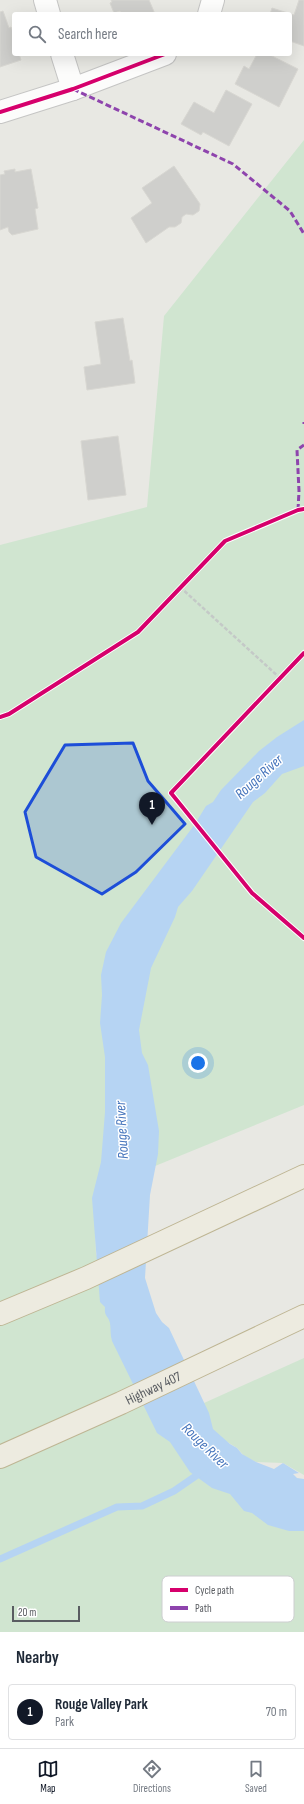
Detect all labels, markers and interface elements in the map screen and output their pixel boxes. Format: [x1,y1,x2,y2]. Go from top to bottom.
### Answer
search box [12,12,292,56]
icon: search [26,23,48,45]
text: Search here [58,25,118,44]
water label: Rouge River [231,750,288,804]
pin: 1 [139,792,165,825]
your location [188,1053,208,1073]
water label: Rouge River [111,1100,133,1160]
street label: Highway 407 [122,1367,184,1408]
water label: Rouge River [177,1419,233,1474]
legend [162,1576,294,1622]
text: Cycle path [195,1584,234,1597]
text: Path [195,1602,212,1615]
scale bar [12,1604,80,1623]
text: 20 m [18,1606,36,1619]
text: Nearby [16,1648,59,1668]
text: Rouge Valley Park [55,1695,148,1714]
text: 1 [27,1704,33,1720]
text: 70 m [266,1704,287,1720]
text: Park [55,1714,74,1730]
tab: Map [37,1758,59,1795]
tab: Directions [133,1758,171,1795]
tab: Saved [245,1758,267,1795]

